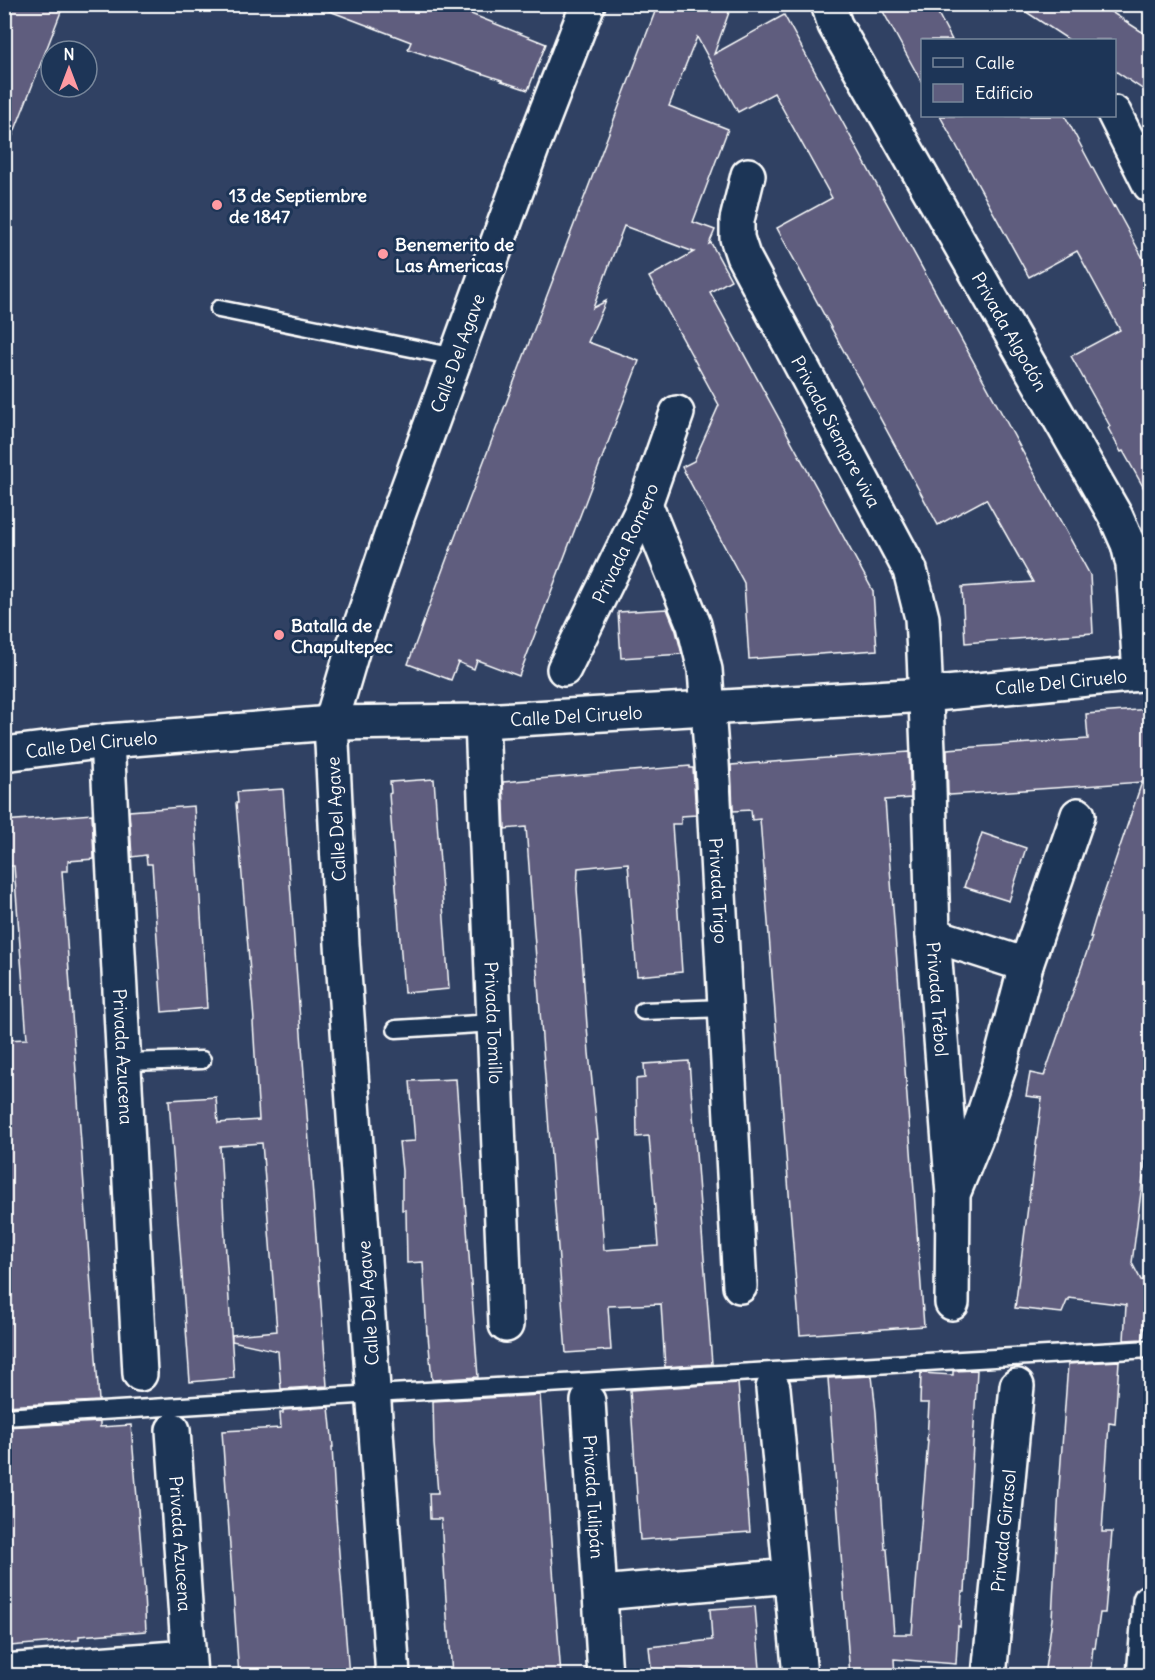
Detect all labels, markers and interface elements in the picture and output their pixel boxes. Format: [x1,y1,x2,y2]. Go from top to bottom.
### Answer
north arrow [39,39,99,99]
legend [921,39,1116,117]
text: N [63,44,75,64]
text: Calle [975,51,1015,74]
text: Edificio [975,81,1033,104]
place label: 13 de Septiembre de 1847 [229,184,367,228]
marker: 13 de Septiembre de 1847 [210,198,224,212]
place label: Benemerito de Las Americas [395,233,514,277]
marker: Benemerito de Las Americas [376,247,390,261]
street label: Privada Algodón [967,268,1053,395]
street label: Calle Del Agave [425,290,489,416]
street label: Privada Siempre viva [787,352,886,511]
street label: Privada Romero [587,480,663,607]
place label: Batalla de Chapultepec [291,614,393,658]
marker: Batalla de Chapultepec [272,628,286,642]
street label: Calle Del Ciruelo [994,664,1128,700]
street label: Calle Del Ciruelo [510,700,643,731]
street label: Calle Del Ciruelo [24,725,158,763]
street label: Calle Del Agave [321,756,351,882]
street label: Privada Trigo [705,837,733,944]
street label: Privada Trébol [922,941,954,1057]
street label: Privada Tomillo [480,961,508,1085]
street label: Privada Azucena [108,988,138,1125]
street label: Calle Del Agave [352,1240,384,1366]
street label: Privada Tulipán [579,1434,609,1559]
street label: Privada Girasol [986,1468,1020,1593]
street label: Privada Azucena [165,1475,197,1612]

